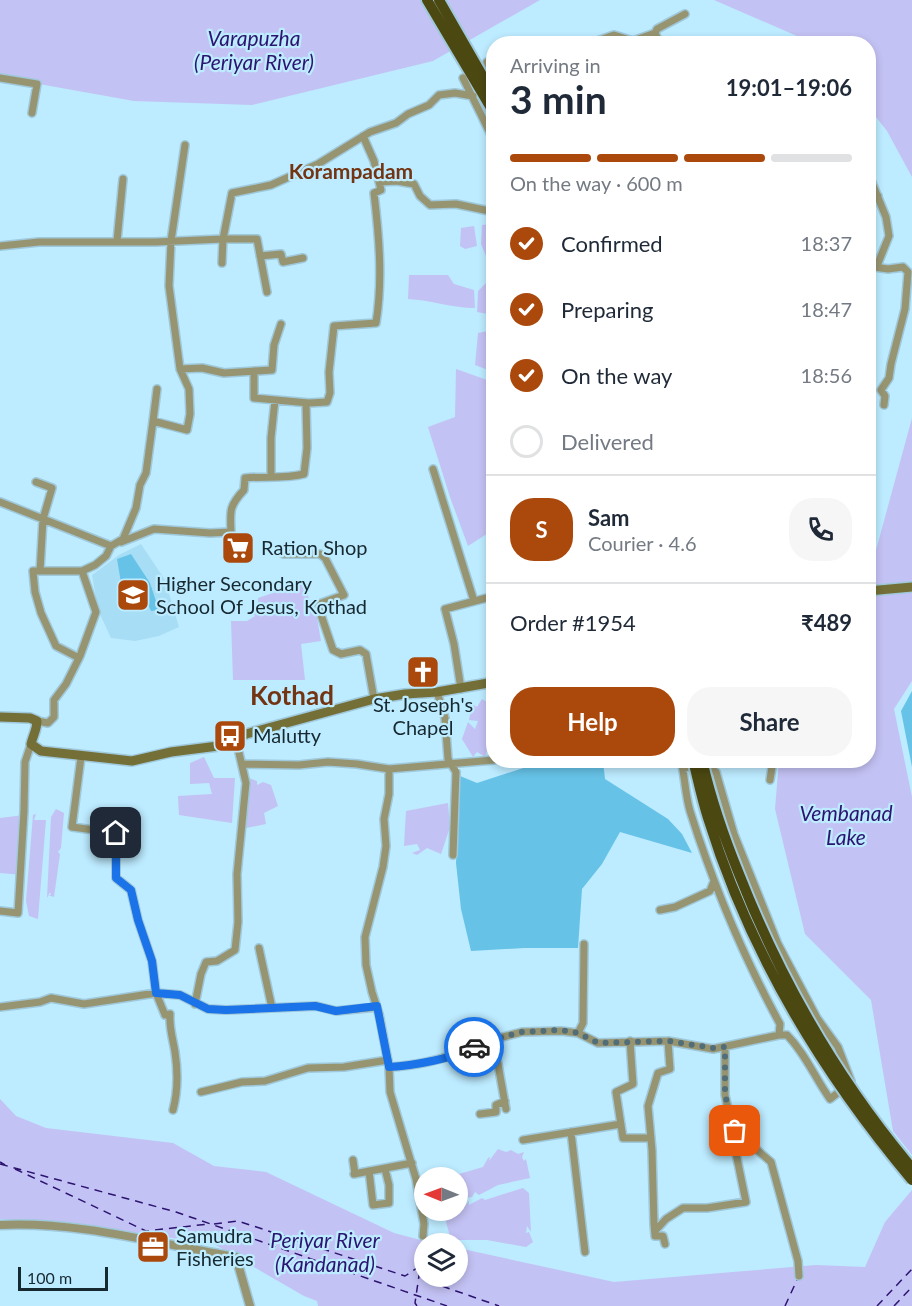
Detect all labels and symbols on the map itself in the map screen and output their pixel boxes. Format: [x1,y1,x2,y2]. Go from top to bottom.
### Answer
water label: Varapuzha (Periyar River) [194,25,314,74]
district label: Korampadam [289,158,413,183]
supermarket icon: Ration Shop [220,530,256,566]
place label: Ration Shop [261,535,368,559]
place label: Higher Secondary School Of Jesus, Kothad [156,571,367,618]
school or university icon: Higher Secondary School Of Jesus, Kothad [115,577,151,613]
church icon: St. Joseph's Chapel [405,654,441,690]
district label: Kothad [250,679,334,711]
place label: St. Joseph's Chapel [373,692,473,739]
bus stop icon: Malutty [212,718,248,754]
place label: Malutty [253,723,322,747]
water label: Vembanad Lake [799,800,893,849]
pin [90,807,141,858]
courier [444,1017,504,1077]
pin [709,1105,760,1156]
north arrow [414,1167,468,1221]
place label: Samudra Fisheries [176,1223,254,1270]
water label: Periyar River (Kandanad) [270,1227,381,1276]
office icon: Samudra Fisheries [135,1229,171,1265]
scale bar [18,1264,108,1292]

